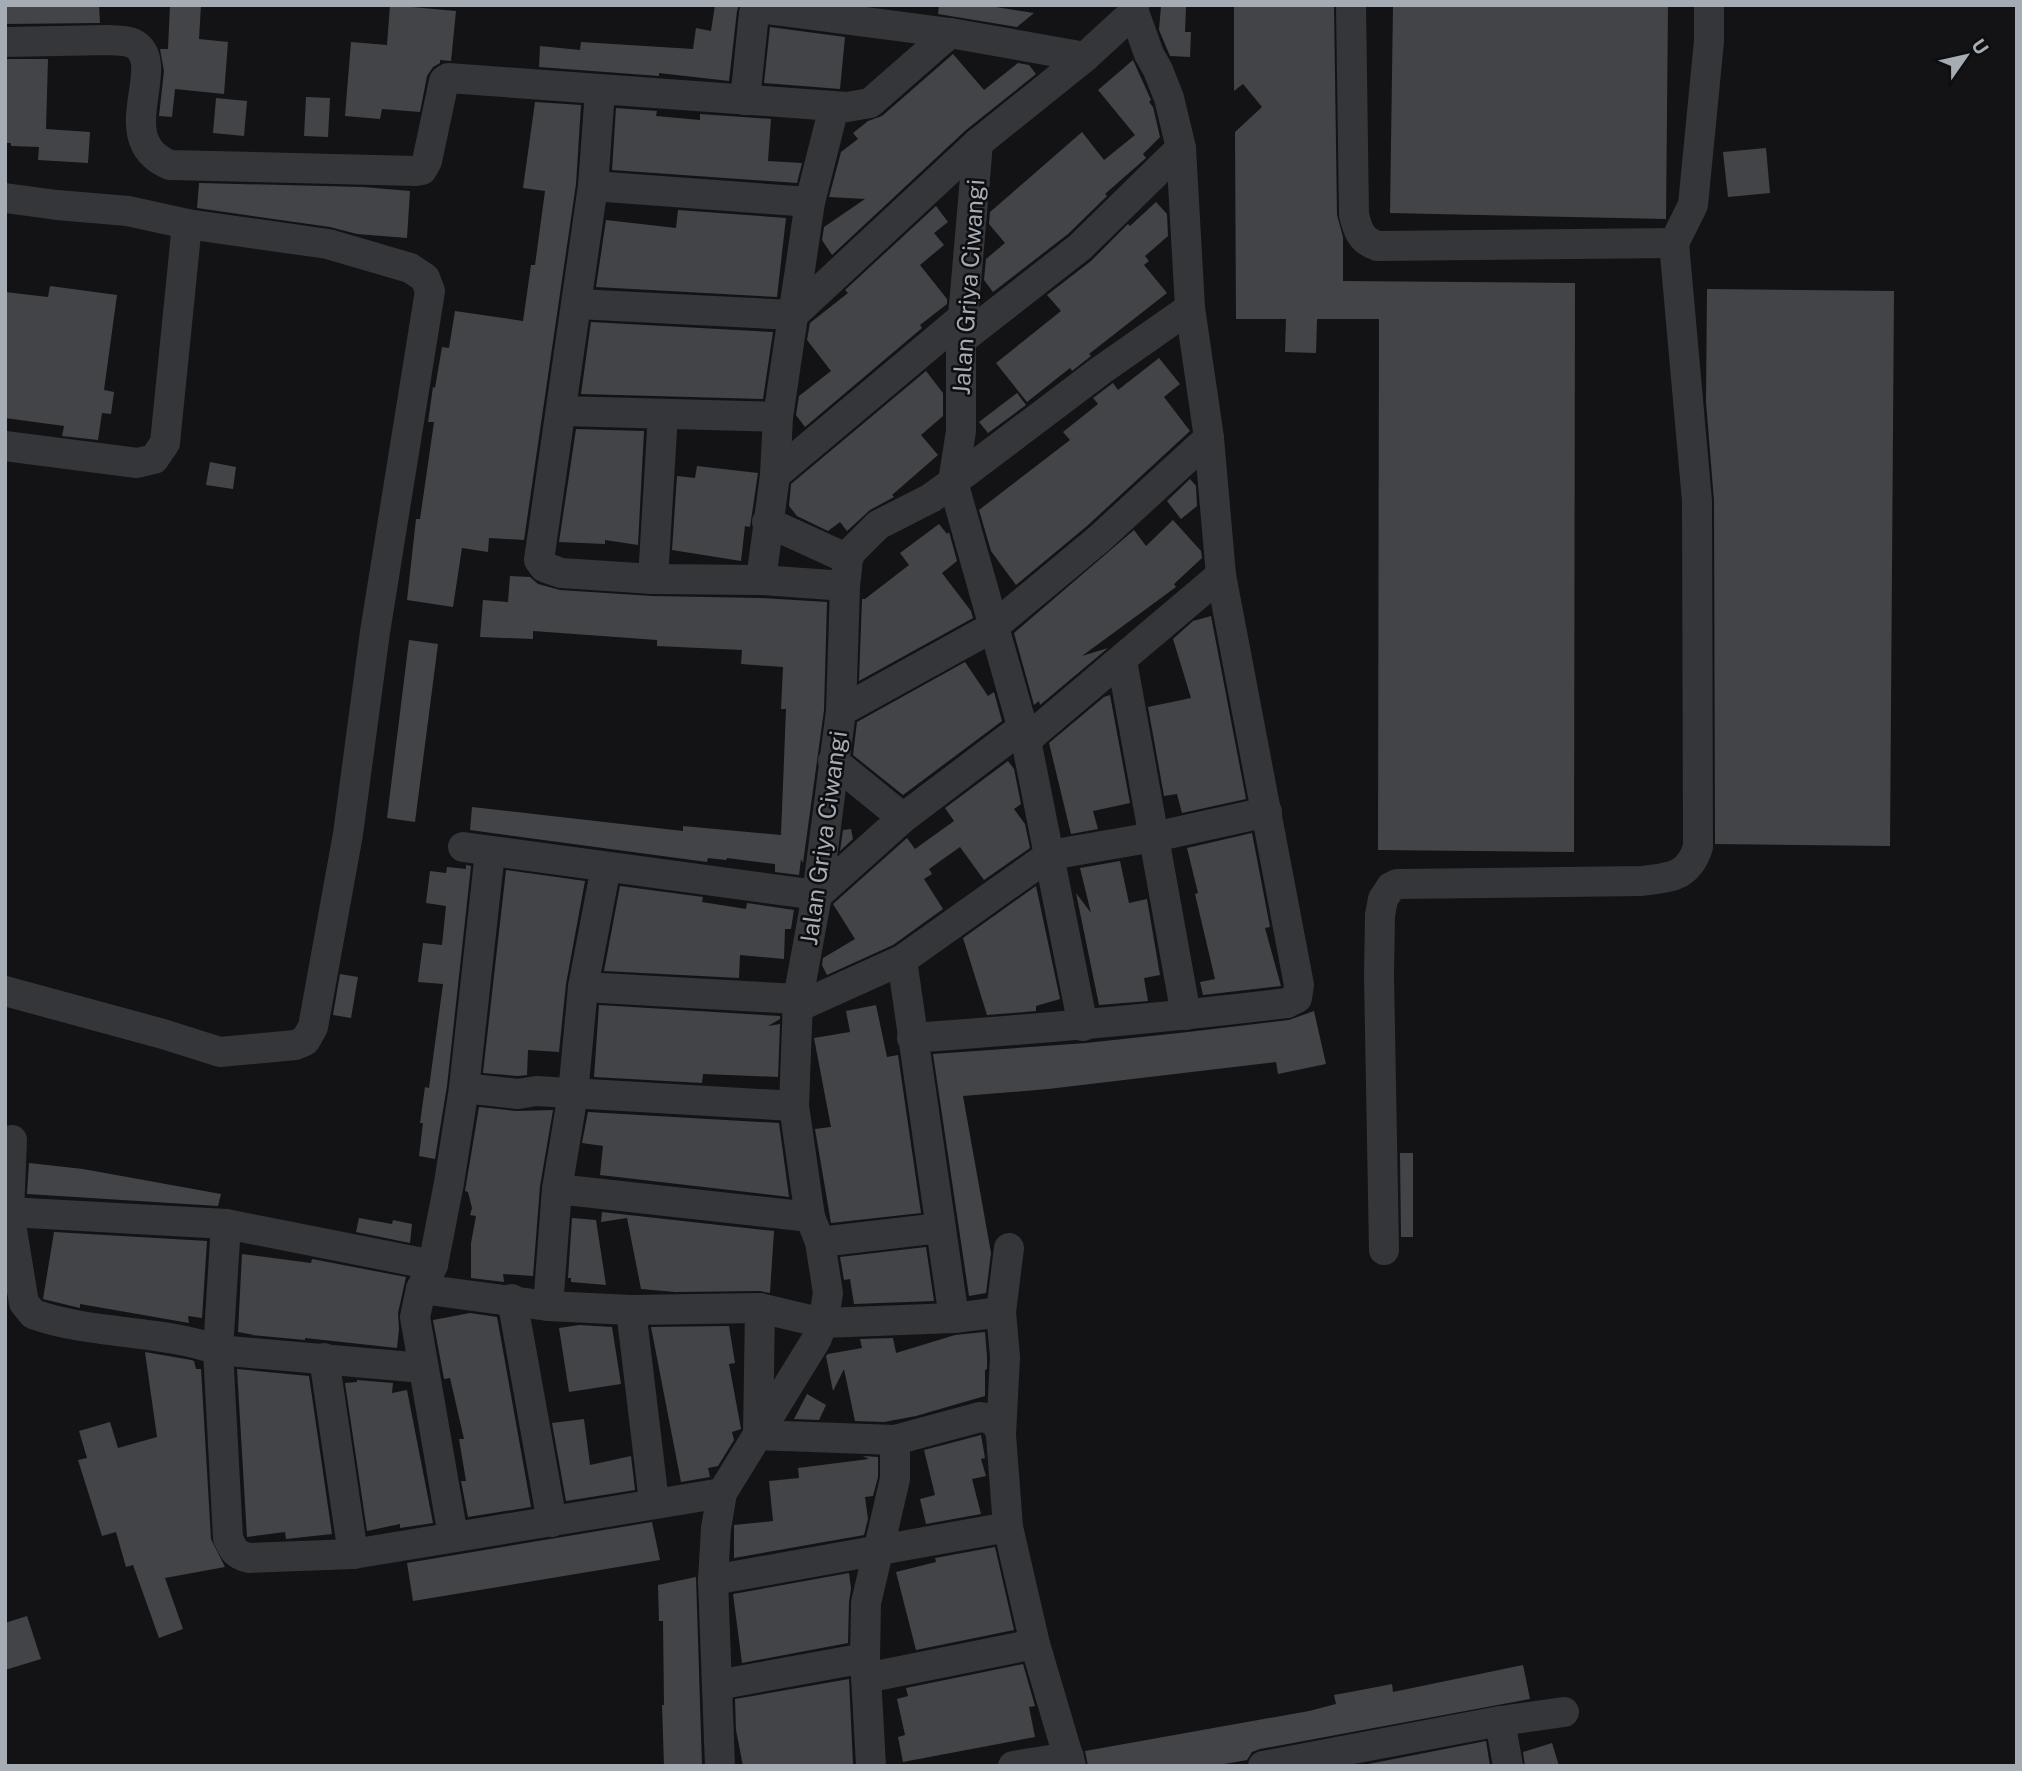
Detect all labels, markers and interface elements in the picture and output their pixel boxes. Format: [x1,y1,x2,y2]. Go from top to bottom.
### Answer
north arrow [1931,21,2001,91]
text: U [1967,35,1993,58]
street label: Jalan Griya Ciwangi [946,178,990,396]
street label: Jalan Griya Ciwangi [794,729,852,947]

